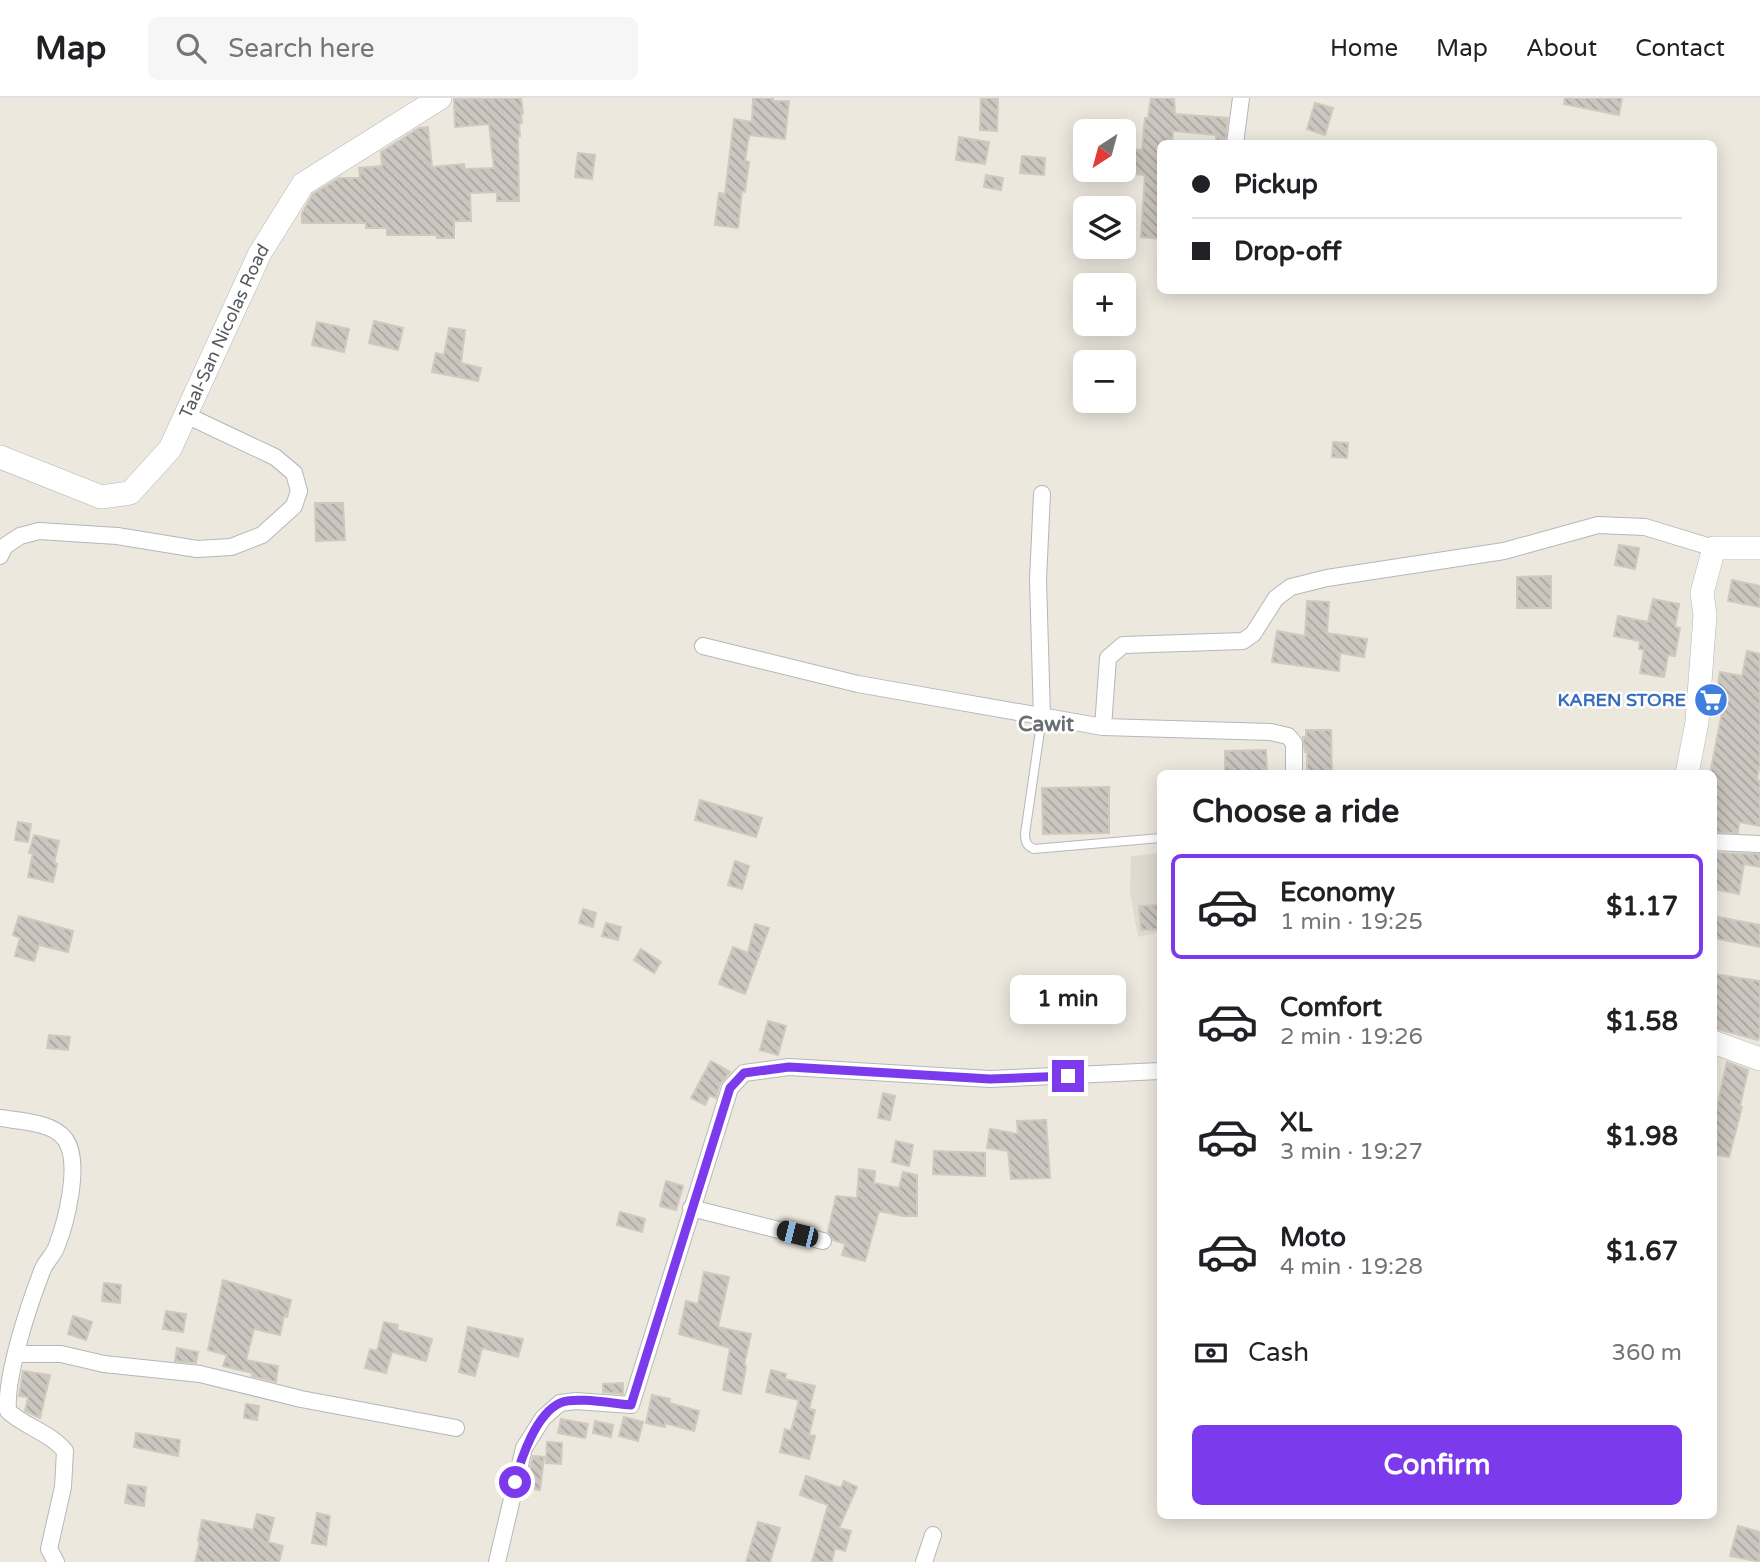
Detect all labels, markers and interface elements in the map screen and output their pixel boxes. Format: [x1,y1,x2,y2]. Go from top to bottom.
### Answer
search box [148,17,638,80]
text: Map [35,29,106,68]
icon: search [172,29,210,67]
text: Search here [228,33,374,64]
text: Home [1330,34,1398,63]
text: Map [1436,34,1488,63]
text: About [1526,34,1597,63]
text: Contact [1635,34,1725,63]
north arrow [1073,119,1136,182]
map controls [1073,119,1136,413]
text: Pickup [1234,169,1318,200]
button: layers [1073,196,1136,259]
text: Drop-off [1234,236,1341,267]
street label: Taal-San Nicolas Road [175,240,274,422]
button: + [1073,273,1136,336]
button: − [1073,350,1136,413]
supermarket icon: KAREN STORE [1692,681,1730,719]
place label: KAREN STORE [1558,689,1686,711]
district label: Cawit [1018,712,1074,737]
text: Choose a ride [1192,793,1399,831]
icon: car [1196,875,1259,938]
text: Economy [1280,877,1395,908]
text: $1.17 [1606,891,1678,922]
text: 1 min · 19:25 [1280,908,1423,936]
callout: 1 min [1010,974,1126,1024]
text: 1 min [1037,985,1099,1013]
icon: car [1196,990,1259,1053]
text: Comfort [1280,992,1382,1023]
text: $1.58 [1606,1006,1678,1037]
text: 2 min · 19:26 [1280,1023,1423,1051]
route end [1052,1060,1084,1092]
icon: car [1196,1105,1259,1168]
text: XL [1280,1107,1312,1138]
text: $1.98 [1606,1121,1678,1152]
text: 3 min · 19:27 [1280,1138,1423,1166]
car [775,1219,820,1249]
icon: car [1196,1220,1259,1283]
text: Moto [1280,1222,1346,1253]
text: $1.67 [1606,1236,1678,1267]
text: 4 min · 19:28 [1280,1253,1423,1281]
icon: cash [1192,1334,1230,1372]
text: Cash [1248,1337,1309,1368]
text: 360 m [1612,1339,1682,1367]
button: Confirm [1192,1425,1682,1505]
route start [499,1466,531,1498]

